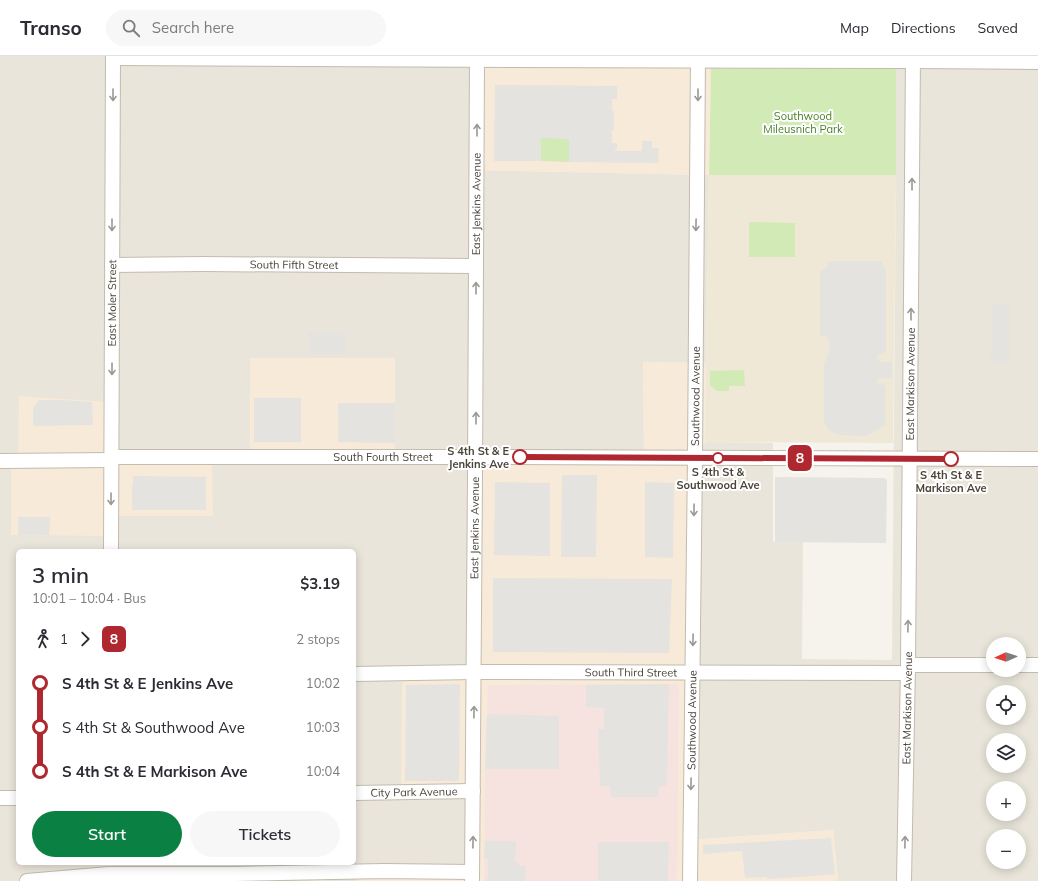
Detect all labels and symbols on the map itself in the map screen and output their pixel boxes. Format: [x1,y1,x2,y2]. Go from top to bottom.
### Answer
one-way arrow [109,88,117,101]
one-way arrow [694,88,702,101]
park label: Southwood Mileusnich Park [763,109,843,136]
one-way arrow [473,124,480,137]
street label: East Jenkins Avenue [469,153,484,255]
one-way arrow [908,178,916,191]
one-way arrow [109,218,116,231]
one-way arrow [692,218,700,231]
street label: South Fifth Street [250,257,338,272]
street label: East Moler Street [105,259,119,346]
one-way arrow [472,282,480,295]
one-way arrow [907,308,915,321]
street label: East Markison Avenue [903,328,918,441]
street label: Southwood Avenue [688,346,703,446]
one-way arrow [108,362,116,375]
one-way arrow [472,412,480,425]
place label: S 4th St & E Jenkins Ave [447,444,509,471]
line badge: 8 [787,445,813,471]
marker: S 4th St & E Jenkins Ave [512,449,528,465]
street label: South Fourth Street [333,450,433,464]
marker: S 4th St & E Markison Ave [943,451,959,467]
marker: S 4th St & Southwood Ave [712,452,724,464]
place label: S 4th St & Southwood Ave [676,465,760,492]
place label: S 4th St & E Markison Ave [915,468,987,495]
street label: East Jenkins Avenue [467,477,482,579]
one-way arrow [108,492,115,505]
one-way arrow [690,503,698,516]
one-way arrow [904,620,912,633]
one-way arrow [689,633,697,646]
north arrow [986,637,1026,677]
street label: East Markison Avenue [899,652,915,765]
street label: South Third Street [585,665,677,679]
street label: Southwood Avenue [684,670,699,770]
one-way arrow [470,706,477,719]
one-way arrow [687,777,695,790]
street label: City Park Avenue [370,784,458,800]
one-way arrow [469,836,476,849]
one-way arrow [901,836,909,849]

